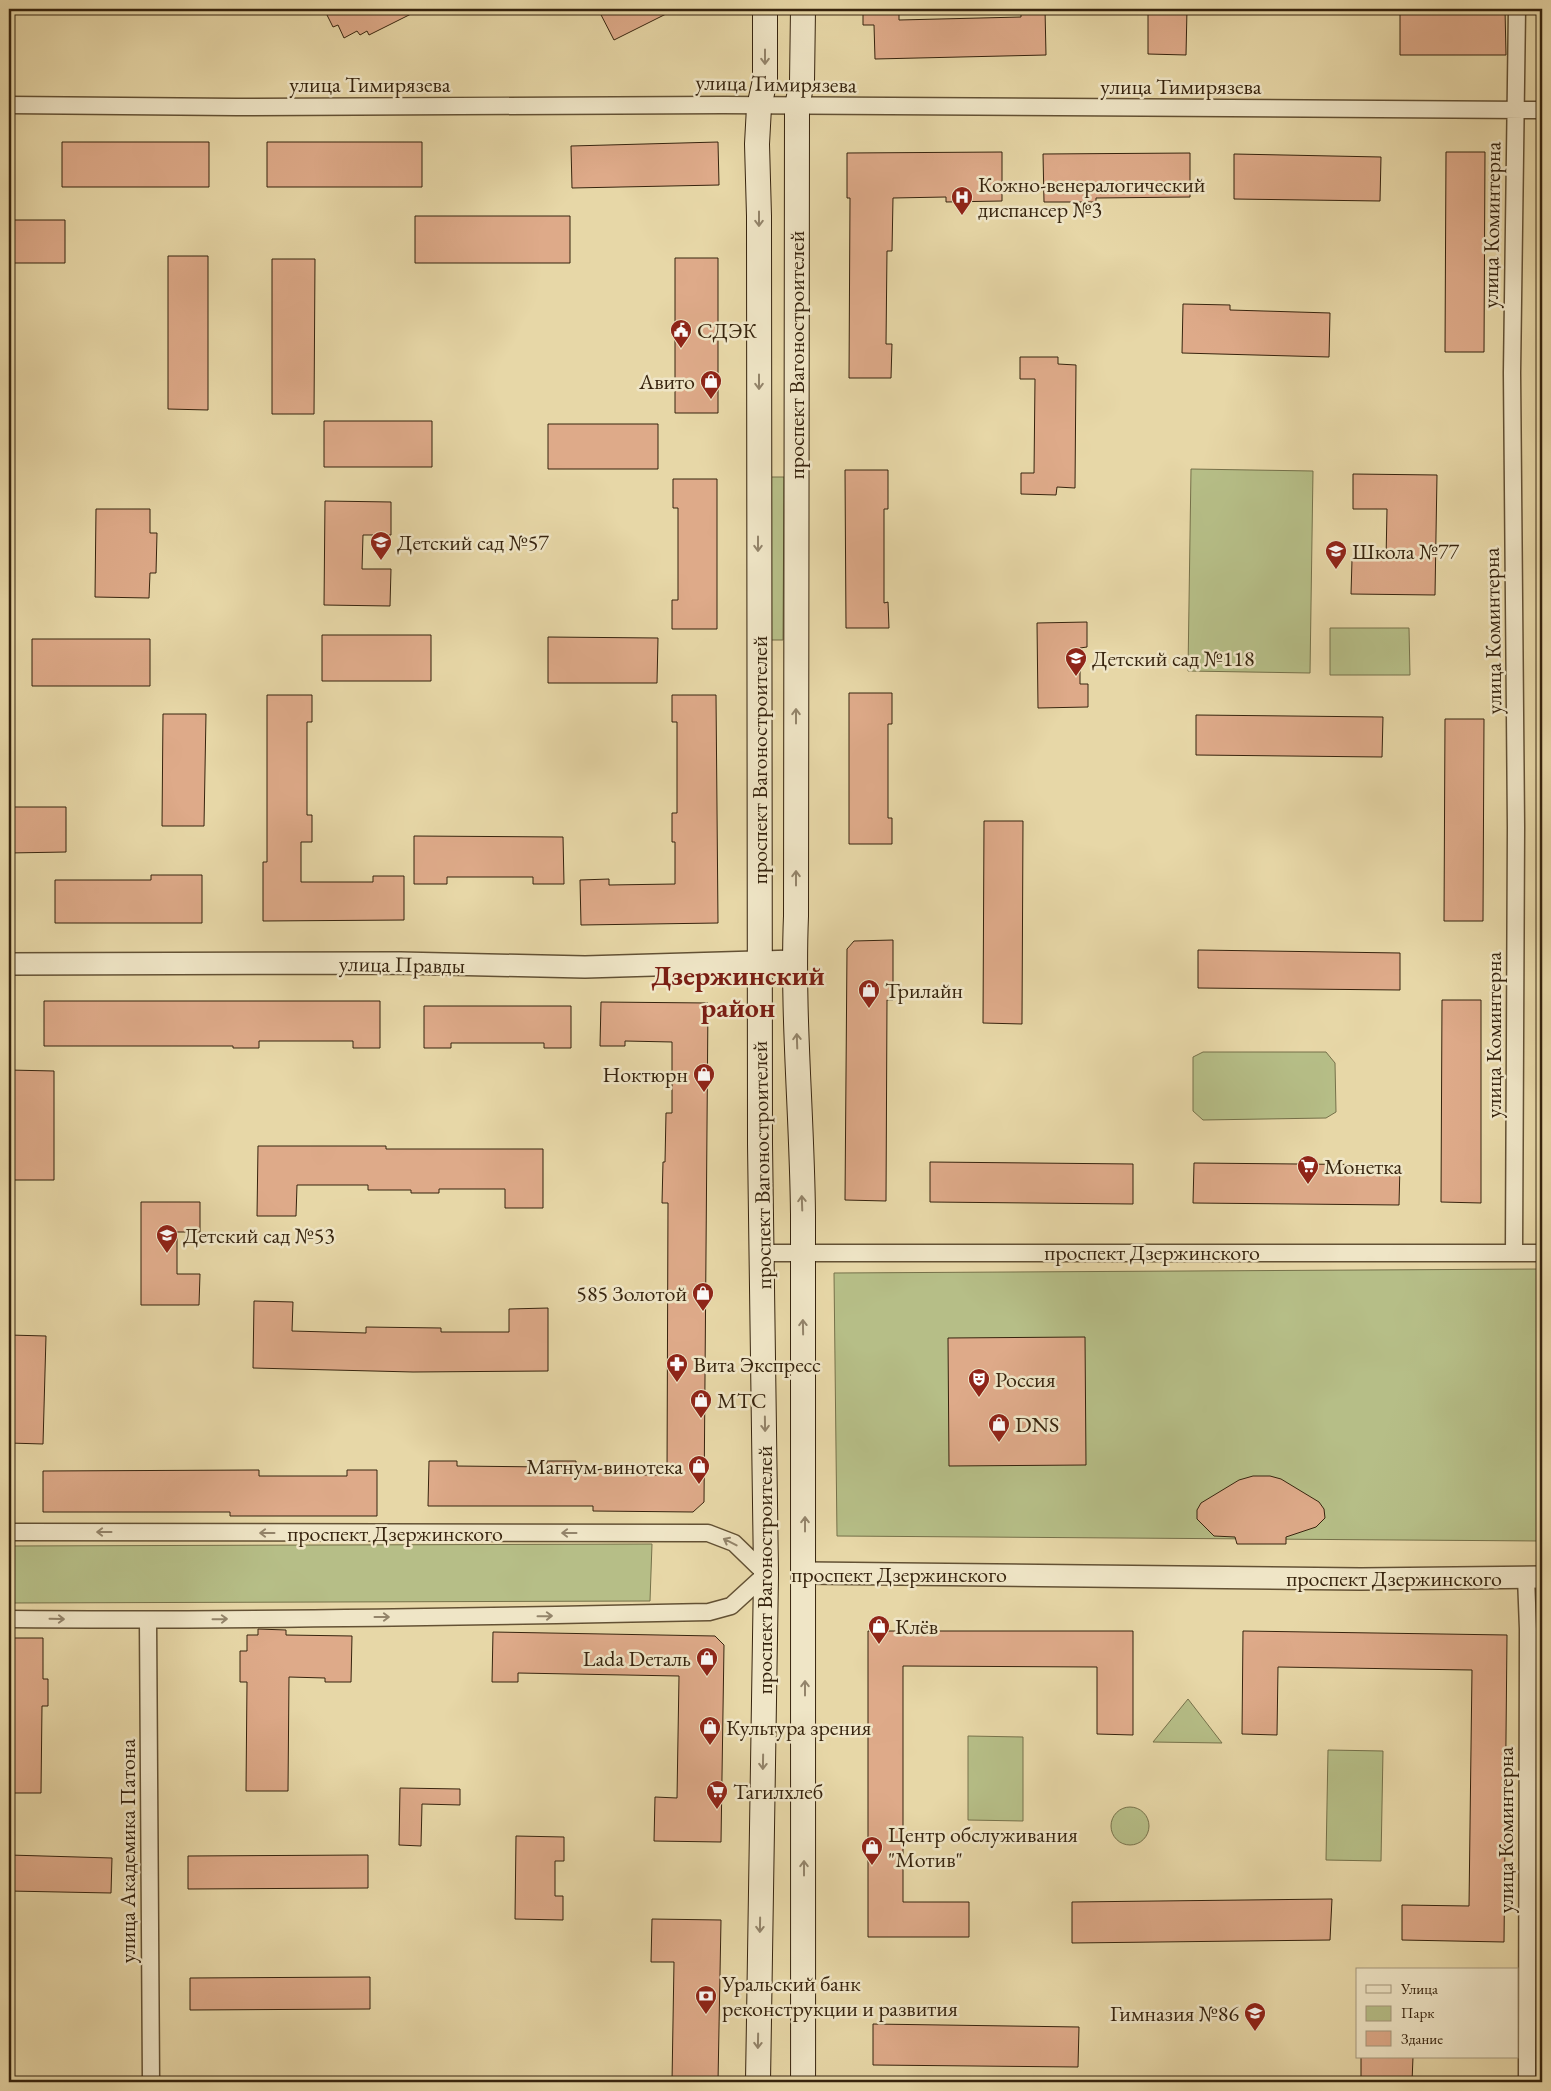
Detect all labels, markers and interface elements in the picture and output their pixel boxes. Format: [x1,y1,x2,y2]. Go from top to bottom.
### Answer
one-way arrow [760,49,770,65]
street label: улица Тимирязева [695,68,857,99]
street label: улица Тимирязева [289,70,451,99]
street label: улица Тимирязева [1100,72,1262,101]
street label: улица Коминтерна [1476,141,1507,309]
place label: Кожно-венералогический диспансер №3 [978,170,1206,224]
hospital icon: Кожно-венералогический диспансер №3 [950,185,974,216]
one-way arrow [754,210,764,227]
street label: проспект Вагоностроителей [782,230,811,479]
place label: СДЭК [697,316,757,345]
public building icon: СДЭК [669,318,693,349]
place label: Авито [638,367,695,396]
shop icon: Авито [699,369,723,400]
one-way arrow [754,373,764,389]
place label: Детский сад №57 [397,528,549,557]
school or university icon: Детский сад №57 [369,530,393,561]
one-way arrow [754,536,763,552]
place label: Школа №77 [1352,537,1460,566]
school or university icon: Школа №77 [1324,539,1348,570]
street label: улица Коминтерна [1477,547,1508,715]
street label: проспект Вагоностроителей [745,635,774,884]
place label: Детский сад №118 [1092,644,1254,673]
school or university icon: Детский сад №118 [1064,646,1088,677]
one-way arrow [791,708,801,724]
one-way arrow [791,870,801,886]
street label: улица Правды [339,949,465,980]
street label: улица Коминтерна [1479,951,1508,1118]
district label: Дзержинский район [651,957,825,1025]
place label: Трилайн [885,976,963,1005]
shop icon: Трилайн [857,978,881,1009]
one-way arrow [792,1033,802,1049]
street label: проспект Вагоностроителей [745,1040,778,1290]
place label: Ноктюрн [602,1060,688,1089]
shop icon: Ноктюрн [692,1062,716,1093]
place label: Монетка [1324,1152,1403,1181]
supermarket icon: Монетка [1296,1154,1320,1185]
one-way arrow [797,1195,807,1212]
place label: Детский сад №53 [183,1221,335,1250]
school or university icon: Детский сад №53 [155,1223,179,1254]
street label: проспект Дзержинского [1044,1238,1260,1267]
place label: 585 Золотой [576,1279,687,1308]
shop icon: 585 Золотой [691,1281,715,1312]
one-way arrow [798,1319,808,1335]
place label: Вита Экспресс [693,1350,821,1379]
pharmacy icon: Вита Экспресс [665,1352,689,1383]
place label: Россия [995,1365,1056,1394]
theatre icon: Россия [967,1367,991,1398]
place label: МТС [717,1386,767,1415]
shop icon: МТС [689,1388,713,1419]
place label: DNS [1015,1410,1059,1439]
shop icon: DNS [987,1412,1011,1443]
one-way arrow [760,1416,769,1432]
street label: проспект Вагоностроителей [750,1445,779,1694]
place label: Магнум-винотека [526,1452,683,1481]
shop icon: Магнум-винотека [687,1454,711,1485]
one-way arrow [800,1516,810,1532]
street label: проспект Дзержинского [287,1519,503,1548]
one-way arrow [96,1527,112,1537]
one-way arrow [259,1528,275,1538]
one-way arrow [561,1528,578,1538]
one-way arrow [722,1537,737,1547]
street label: проспект Дзержинского [791,1560,1007,1589]
street label: проспект Дзержинского [1286,1564,1502,1593]
one-way arrow [537,1611,553,1620]
one-way arrow [374,1612,390,1622]
place label: Клёв [895,1612,938,1641]
one-way arrow [49,1614,65,1624]
one-way arrow [212,1614,228,1624]
shop icon: Клёв [867,1614,891,1645]
place label: Lada Dеталь [583,1644,691,1673]
shop icon: Lada Dеталь [695,1646,719,1677]
one-way arrow [800,1681,810,1697]
place label: Культура зрения [726,1713,872,1742]
shop icon: Культура зрения [698,1715,722,1746]
street label: улица Академика Патона [113,1739,142,1963]
street label: улица Коминтерна [1491,1746,1520,1913]
one-way arrow [758,1754,768,1770]
place label: Тагилхлеб [733,1777,823,1806]
supermarket icon: Тагилхлеб [705,1779,729,1810]
place label: Центр обслуживания "Мотив" [888,1820,1078,1874]
shop icon: Центр обслуживания "Мотив" [860,1835,884,1866]
one-way arrow [799,1861,809,1877]
one-way arrow [755,1916,765,1932]
legend [1356,1968,1518,2058]
place label: Уральский банк реконструкции и развития [721,1969,958,2023]
text: Улица [1400,1979,1438,1998]
bank icon: Уральский банк реконструкции и развития [694,1984,718,2015]
place label: Гимназия №86 [1110,1999,1239,2028]
school or university icon: Гимназия №86 [1243,2001,1267,2032]
text: Парк [1401,2003,1434,2022]
text: Здание [1401,2029,1443,2048]
one-way arrow [753,2033,763,2049]

